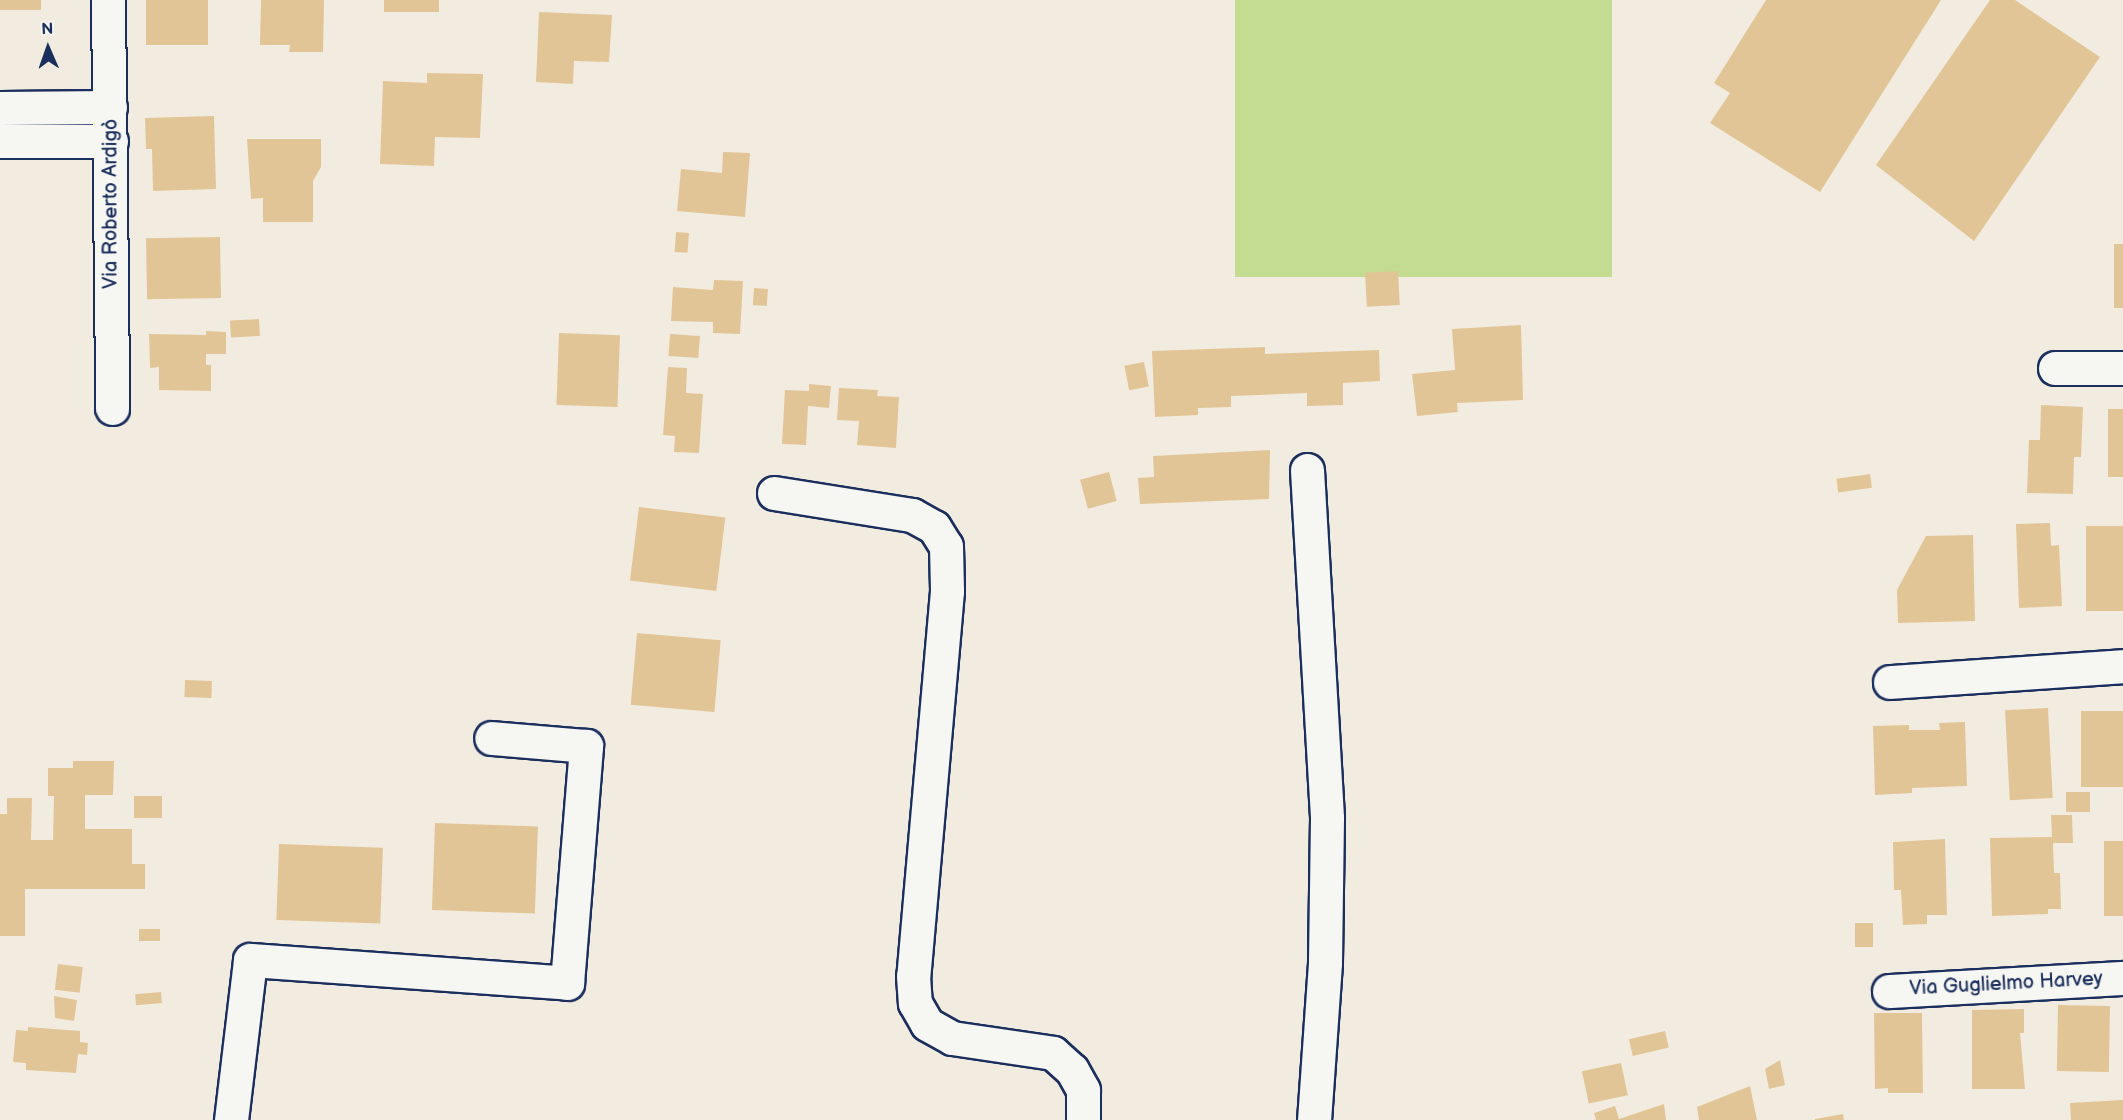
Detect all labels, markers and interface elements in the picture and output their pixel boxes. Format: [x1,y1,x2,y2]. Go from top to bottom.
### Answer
north arrow [18,18,78,78]
text: N [41,20,54,39]
street label: Via Roberto Ardigò [99,119,123,289]
street label: Via Guglielmo Harvey [1909,967,2103,1001]

